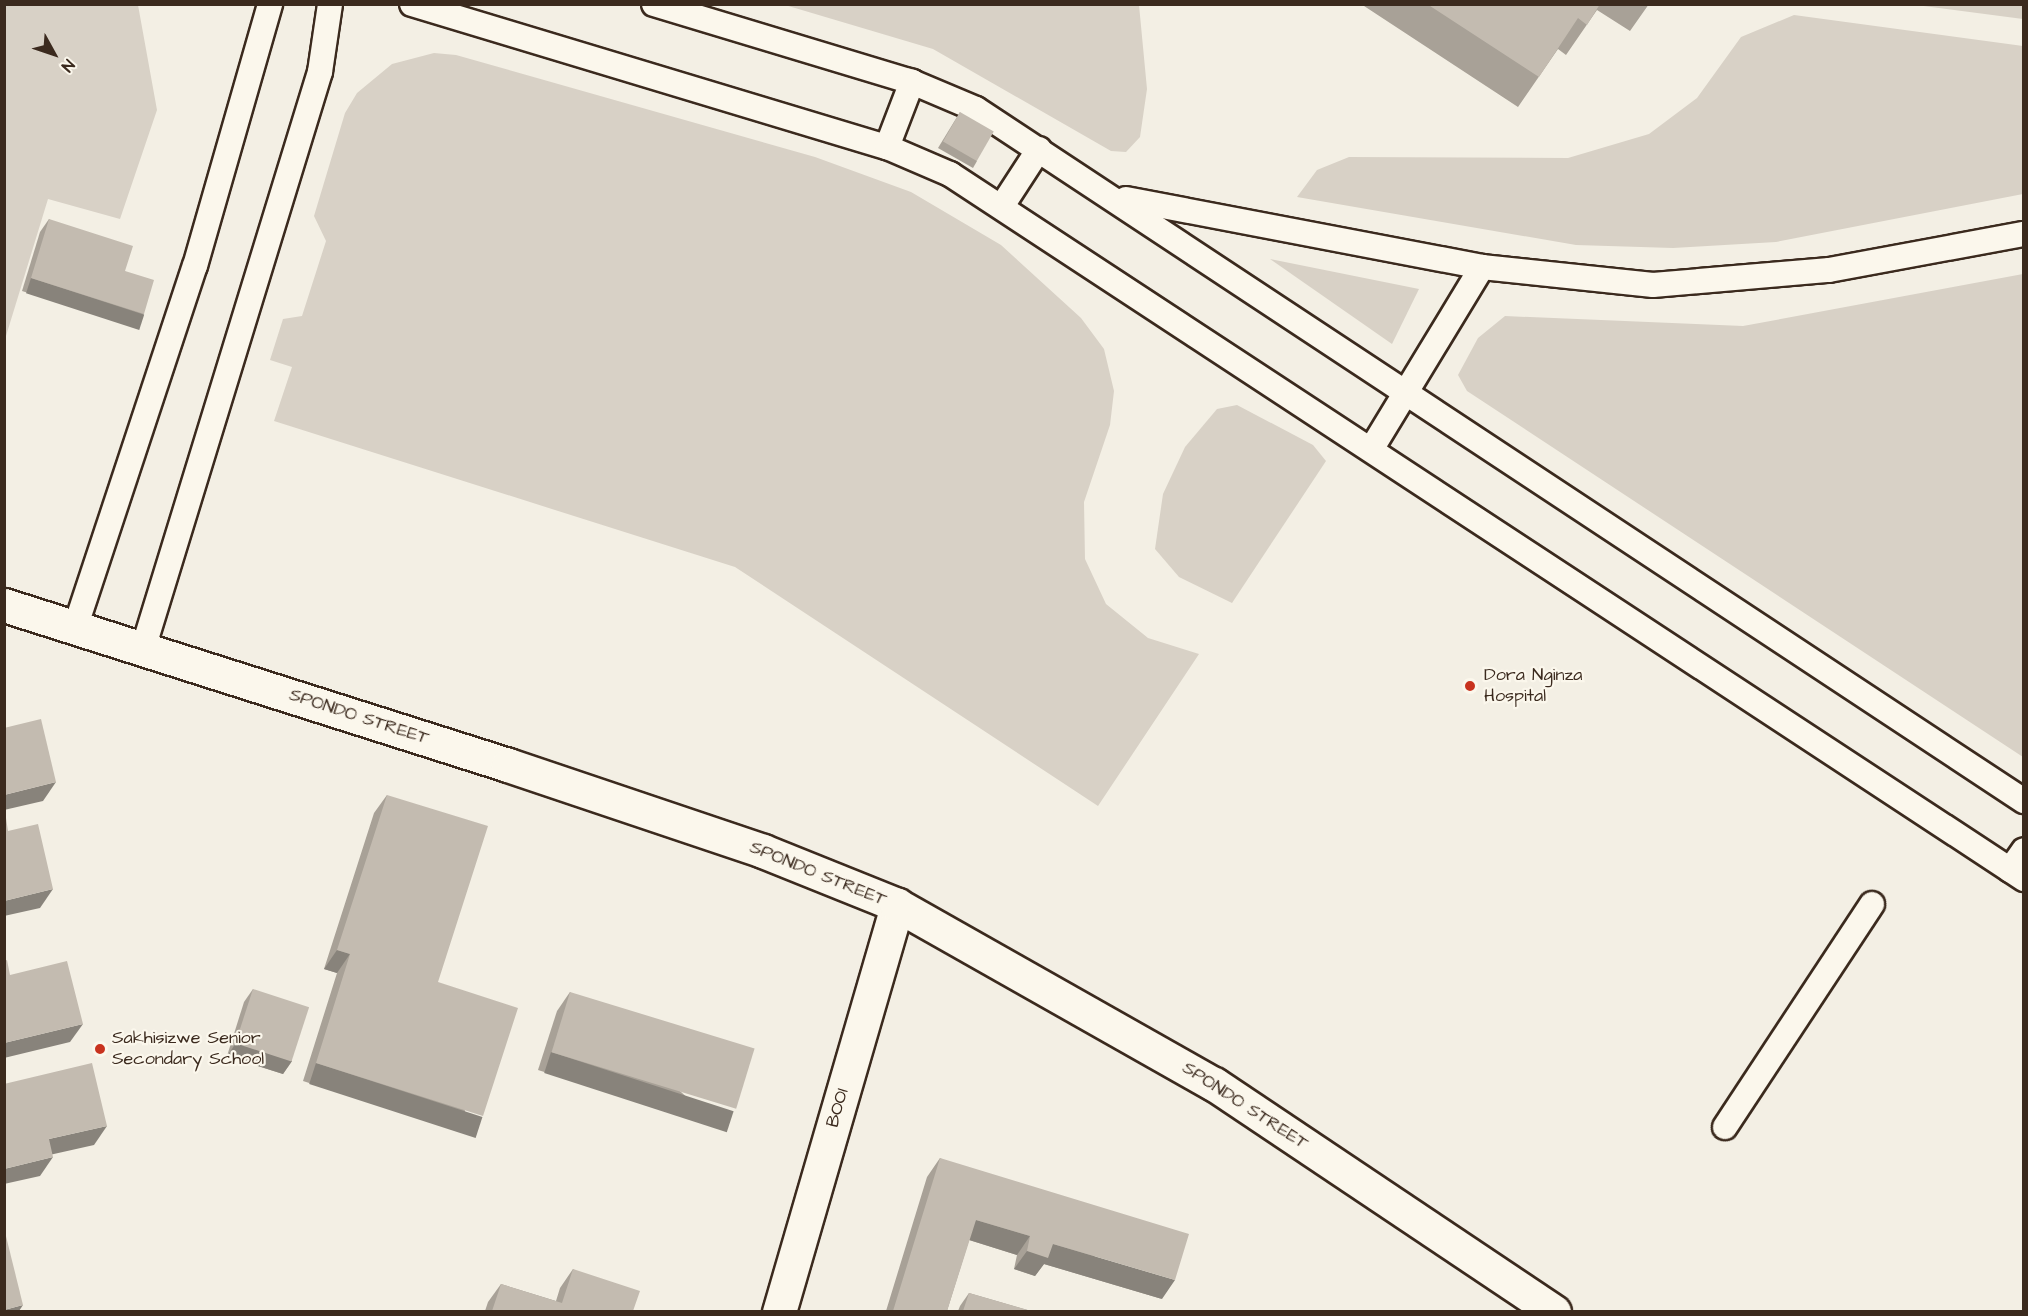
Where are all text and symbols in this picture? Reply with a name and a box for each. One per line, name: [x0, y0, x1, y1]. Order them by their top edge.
north arrow: [24, 24, 84, 84]
text: N: [56, 55, 79, 76]
place label: Dora Nginza Hospital: [1484, 665, 1582, 708]
marker: Dora Nginza Hospital: [1461, 677, 1479, 695]
street label: SPONDO STREET: [286, 684, 432, 750]
street label: SPONDO STREET: [747, 837, 889, 911]
place label: Sakhisizwe Senior Secondary School: [112, 1028, 264, 1070]
marker: Sakhisizwe Senior Secondary School: [93, 1042, 107, 1056]
street label: SPONDO STREET: [1178, 1057, 1312, 1155]
street label: BOOI: [822, 1086, 854, 1130]

